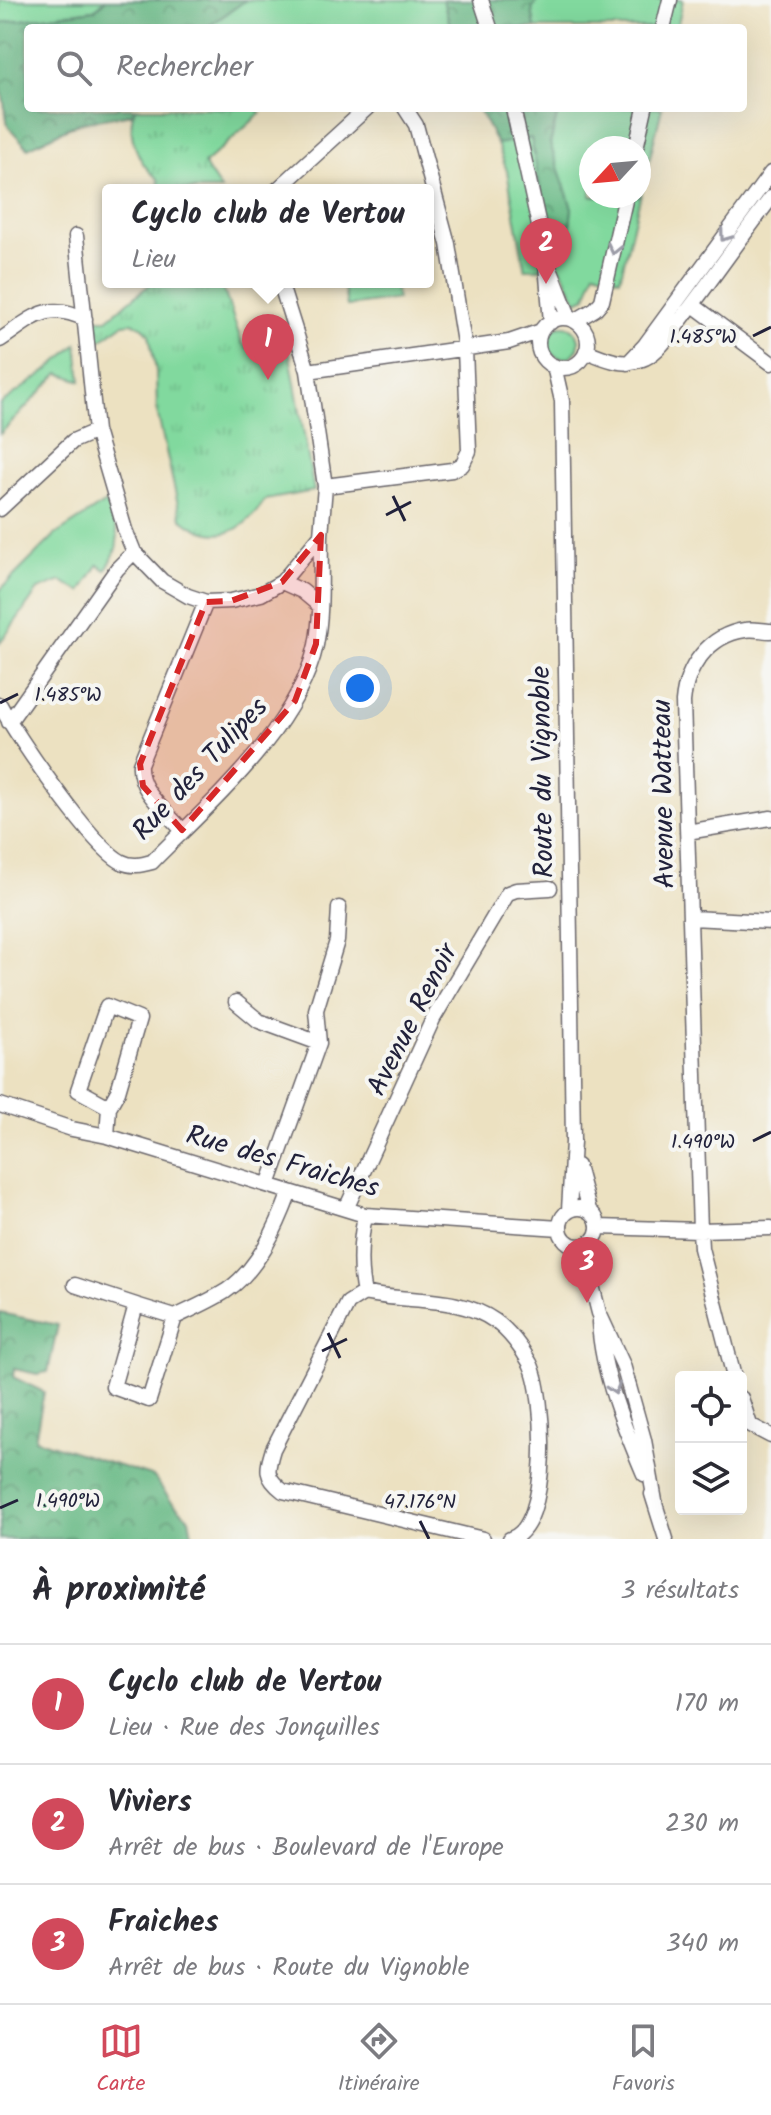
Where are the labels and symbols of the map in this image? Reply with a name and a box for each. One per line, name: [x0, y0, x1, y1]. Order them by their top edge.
north arrow: [579, 136, 651, 208]
pin: 2: [520, 218, 572, 284]
one-way arrow: [720, 227, 735, 241]
one-way arrow: [606, 241, 623, 255]
pin: 1: [242, 314, 294, 380]
text: 1.485°W: [669, 322, 737, 354]
street label: Route du Vignoble: [519, 665, 568, 879]
your location: [340, 668, 380, 708]
text: 1.485°W: [34, 680, 102, 712]
street label: Rue des Tulipes: [122, 687, 280, 852]
street label: Avenue Watteau: [640, 699, 689, 889]
street label: Avenue Renoir: [355, 934, 472, 1104]
street label: Rue des Fraiches: [180, 1113, 384, 1211]
text: 1.490°W: [671, 1127, 735, 1159]
pin: 3: [561, 1237, 613, 1303]
one-way arrow: [605, 1382, 621, 1396]
text: 1.490°W: [36, 1486, 100, 1518]
text: 47.176°N: [384, 1487, 456, 1519]

